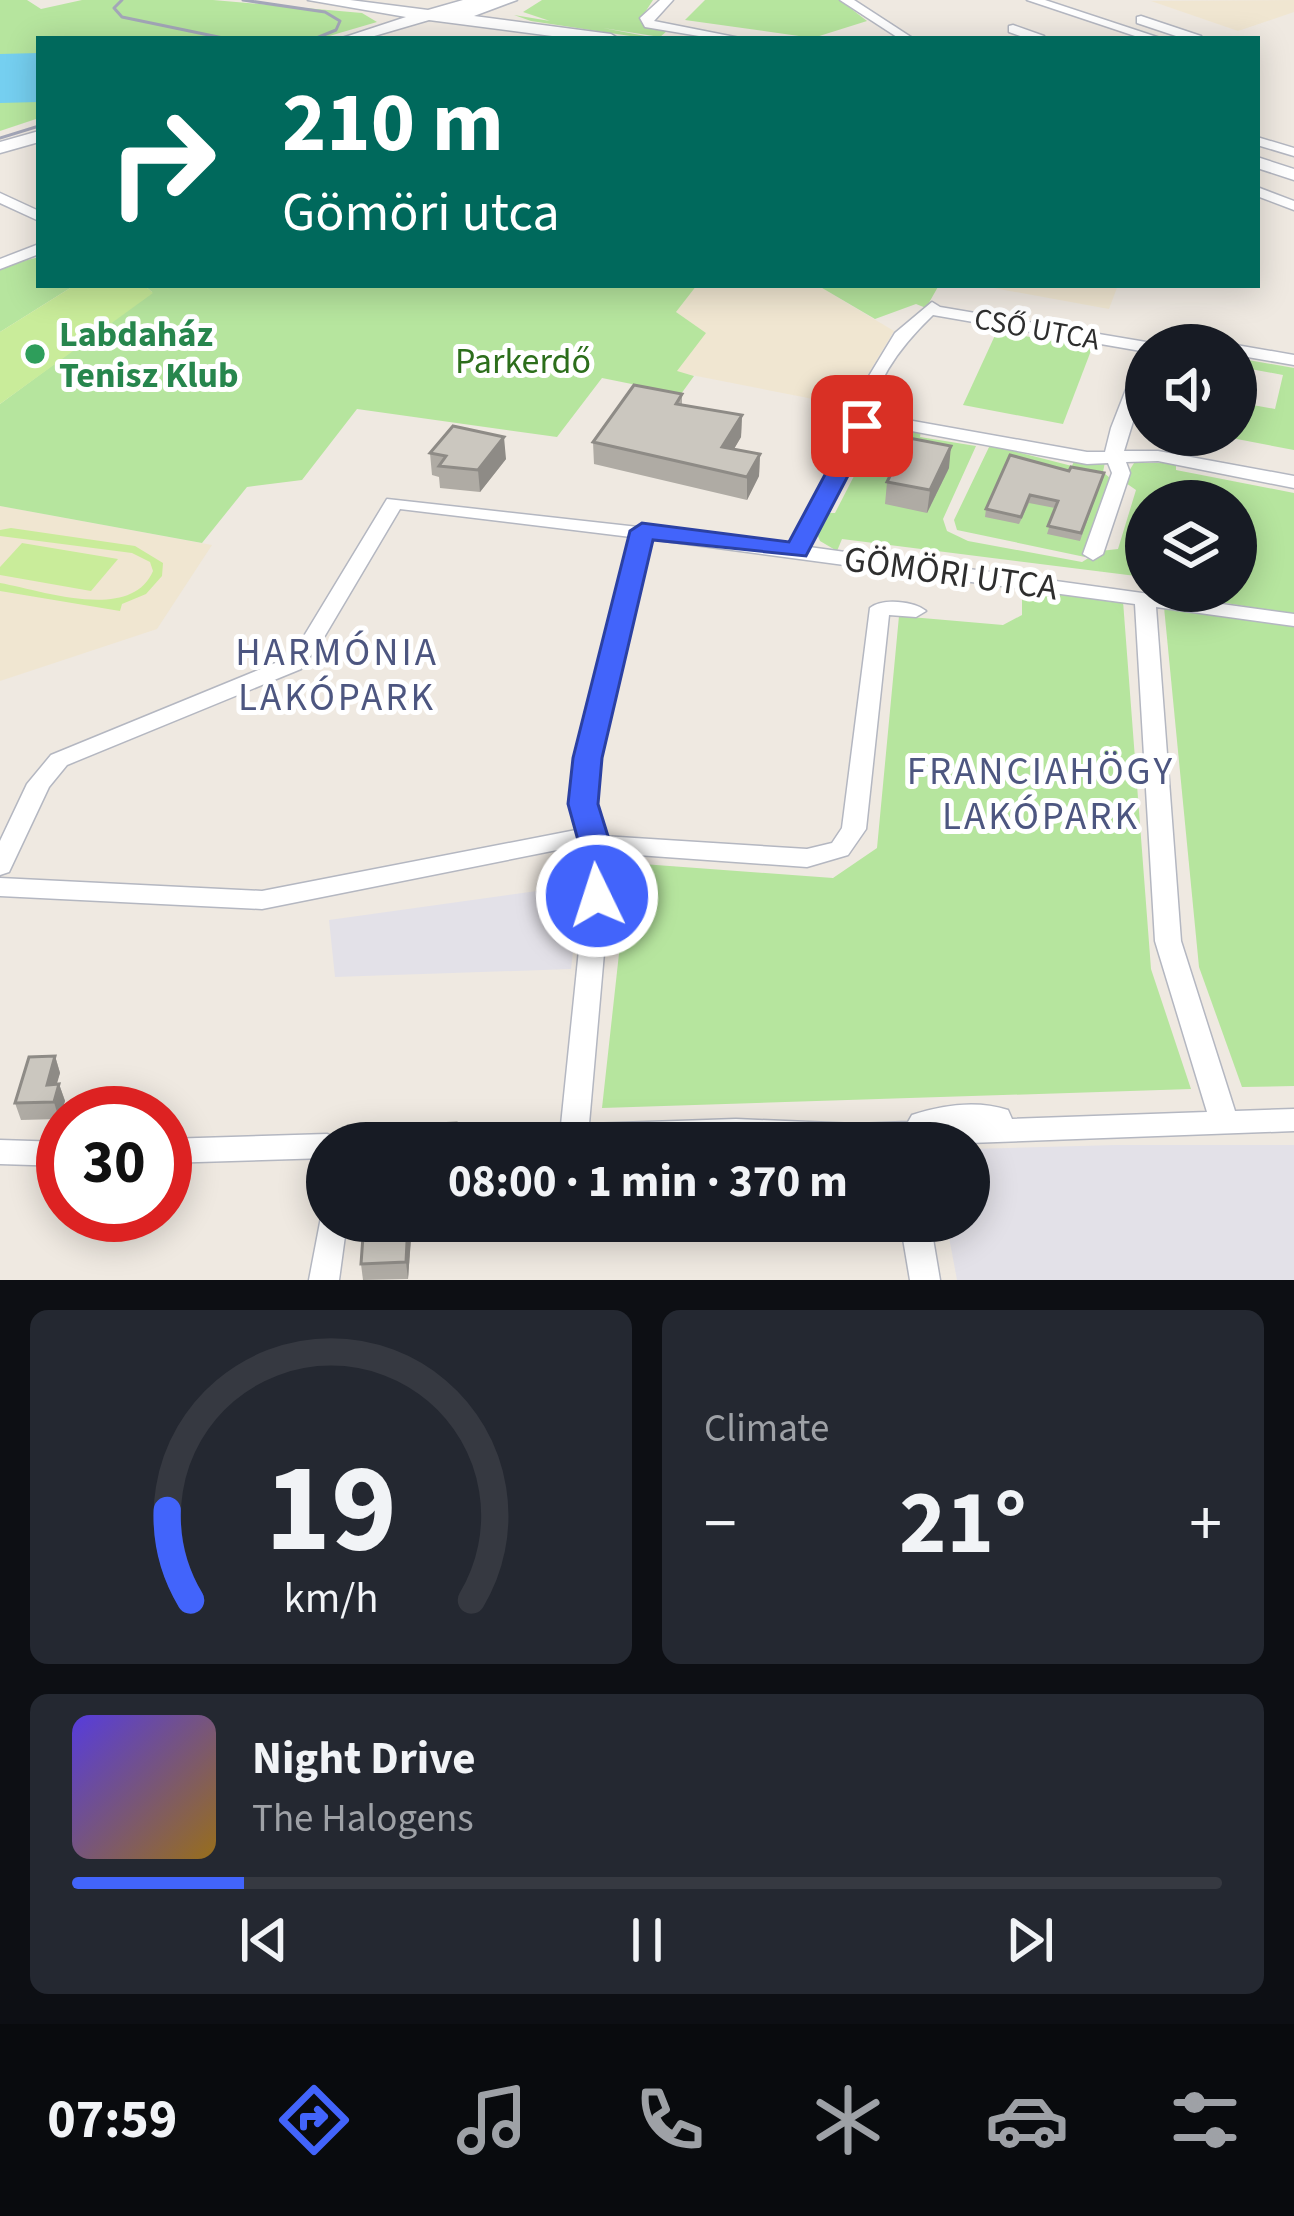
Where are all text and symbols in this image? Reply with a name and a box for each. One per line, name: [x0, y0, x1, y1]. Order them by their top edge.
text: 210 m: [282, 64, 504, 184]
icon: right: [84, 84, 240, 240]
text: Gömöri utca: [282, 175, 560, 252]
street label: CSŐ UTCA: [971, 297, 1104, 362]
place label: Labdaház Tenisz Klub: [59, 309, 239, 401]
map controls: [1125, 324, 1257, 612]
button: sound: [1125, 324, 1257, 456]
park label: Parkerdő: [455, 336, 591, 387]
marker: Labdaház Tenisz Klub: [22, 341, 48, 367]
pin: [811, 375, 913, 477]
icon: arrive: [829, 393, 895, 459]
button: layers: [1125, 480, 1257, 612]
street label: GÖMÖRI UTCA: [841, 533, 1061, 614]
district label: HARMÓNIA LAKÓPARK: [235, 625, 439, 726]
district label: FRANCIAHÖGY LAKÓPARK: [907, 744, 1175, 845]
position arrow: [534, 833, 660, 959]
speed limit sign: 30: [36, 1086, 192, 1242]
text: 08:00 · 1 min · 370 m: [448, 1150, 848, 1214]
text: Climate: [704, 1401, 829, 1457]
text: 19: [265, 1421, 397, 1599]
text: 21°: [899, 1460, 1027, 1588]
text: −: [704, 1477, 737, 1571]
text: +: [1189, 1477, 1222, 1571]
text: km/h: [283, 1568, 379, 1629]
text: Night Drive: [252, 1727, 476, 1791]
text: The Halogens: [252, 1791, 474, 1847]
icon: previous: [231, 1907, 297, 1973]
icon: pause: [614, 1907, 680, 1973]
icon: next: [997, 1907, 1063, 1973]
icon: directions: [272, 2078, 356, 2162]
icon: music: [450, 2078, 534, 2162]
icon: phone: [628, 2078, 712, 2162]
icon: climate: [806, 2078, 890, 2162]
icon: car: [985, 2078, 1069, 2162]
icon: filters: [1163, 2078, 1247, 2162]
text: 07:59: [47, 2082, 177, 2159]

